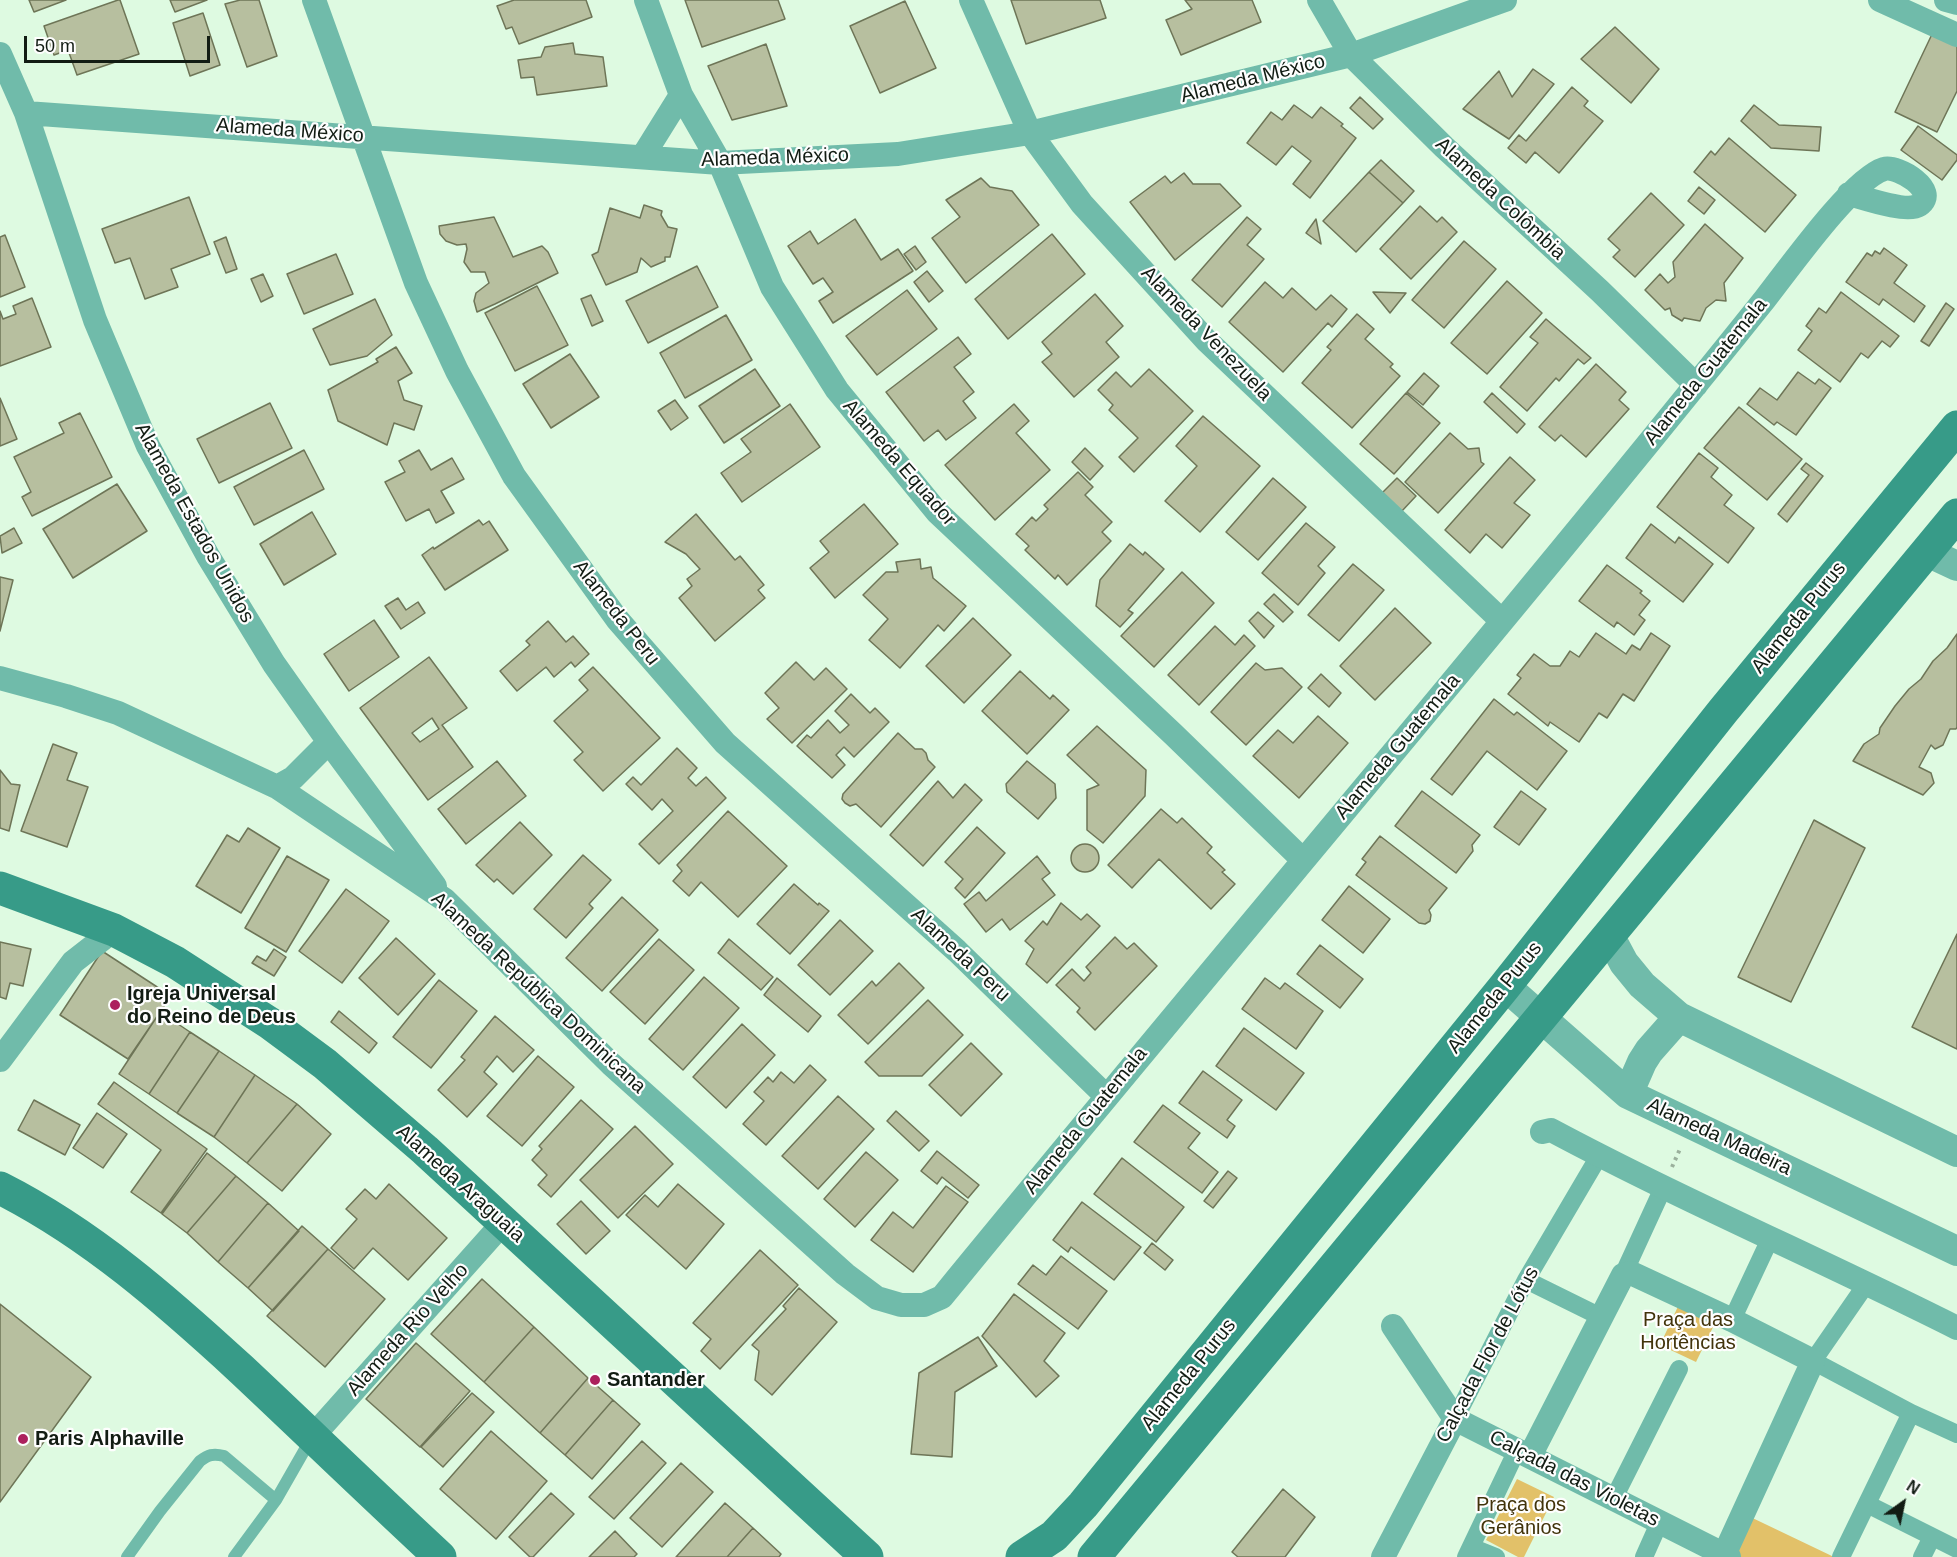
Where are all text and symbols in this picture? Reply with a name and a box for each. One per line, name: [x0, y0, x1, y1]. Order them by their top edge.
scale bar: [27, 24, 213, 62]
text: 50 m: [35, 36, 75, 56]
street label: Alameda México: [1178, 49, 1328, 109]
street label: Alameda México: [215, 114, 365, 148]
street label: Alameda Colômbia: [1430, 133, 1570, 265]
street label: Alameda México: [701, 143, 849, 173]
street label: Alameda Venezuela: [1136, 262, 1276, 406]
street label: Alameda Guatemala: [1639, 294, 1773, 450]
street label: Alameda Equador: [837, 395, 961, 531]
street label: Alameda Estados Unidos: [129, 419, 259, 627]
street label: Alameda Peru: [568, 556, 664, 670]
street label: Alameda Purus: [1747, 557, 1851, 679]
street label: Alameda Guatemala: [1330, 669, 1466, 825]
street label: Alameda República Dominicana: [426, 887, 650, 1099]
street label: Alameda Peru: [905, 903, 1015, 1007]
street label: Alameda Purus: [1443, 937, 1547, 1059]
place label: Igreja Universal do Reino de Deus: [127, 982, 296, 1029]
marker: Igreja Universal do Reino de Deus: [108, 998, 122, 1012]
street label: Alameda Guatemala: [1019, 1043, 1153, 1199]
street label: Alameda Madeira: [1643, 1093, 1795, 1181]
street label: Alameda Araguaia: [391, 1120, 529, 1248]
street label: Alameda Rio Velho: [342, 1259, 474, 1401]
street label: Calçada Flor de Lótus: [1431, 1263, 1545, 1447]
park label: Praça das Hortências: [1640, 1308, 1736, 1355]
street label: Alameda Purus: [1137, 1314, 1241, 1436]
place label: Santander: [607, 1368, 705, 1392]
marker: Santander: [588, 1373, 602, 1387]
street label: Calçada das Violetas: [1485, 1426, 1663, 1532]
place label: Paris Alphaville: [35, 1427, 184, 1451]
marker: Paris Alphaville: [16, 1432, 30, 1446]
north arrow: [1873, 1473, 1933, 1533]
text: N: [1904, 1477, 1923, 1498]
park label: Praça dos Gerânios: [1476, 1493, 1566, 1540]

